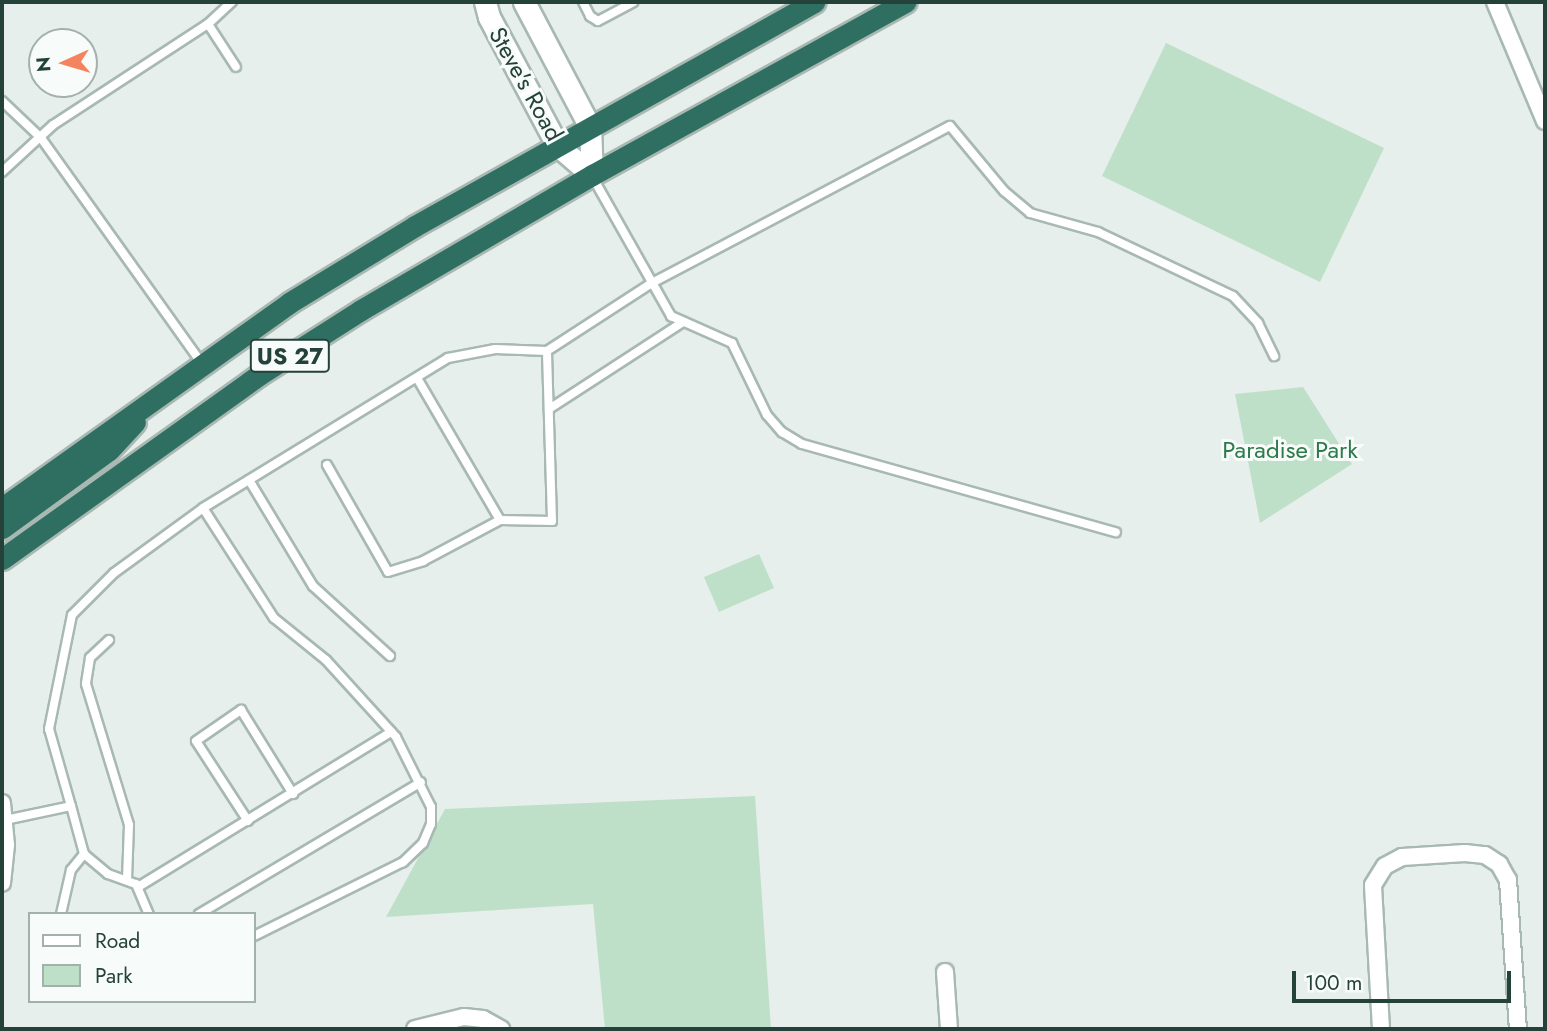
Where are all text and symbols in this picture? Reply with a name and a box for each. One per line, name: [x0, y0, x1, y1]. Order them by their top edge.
street label: Steve's Road: [483, 22, 569, 146]
north arrow: [28, 28, 98, 98]
text: N: [30, 56, 58, 73]
road number: US 27: [250, 336, 330, 376]
park label: Paradise Park: [1222, 436, 1358, 464]
legend: [28, 912, 256, 1003]
text: Road: [95, 926, 140, 956]
scale bar: [1295, 958, 1514, 1002]
text: Park: [95, 961, 132, 991]
text: 100 m: [1305, 968, 1362, 998]

